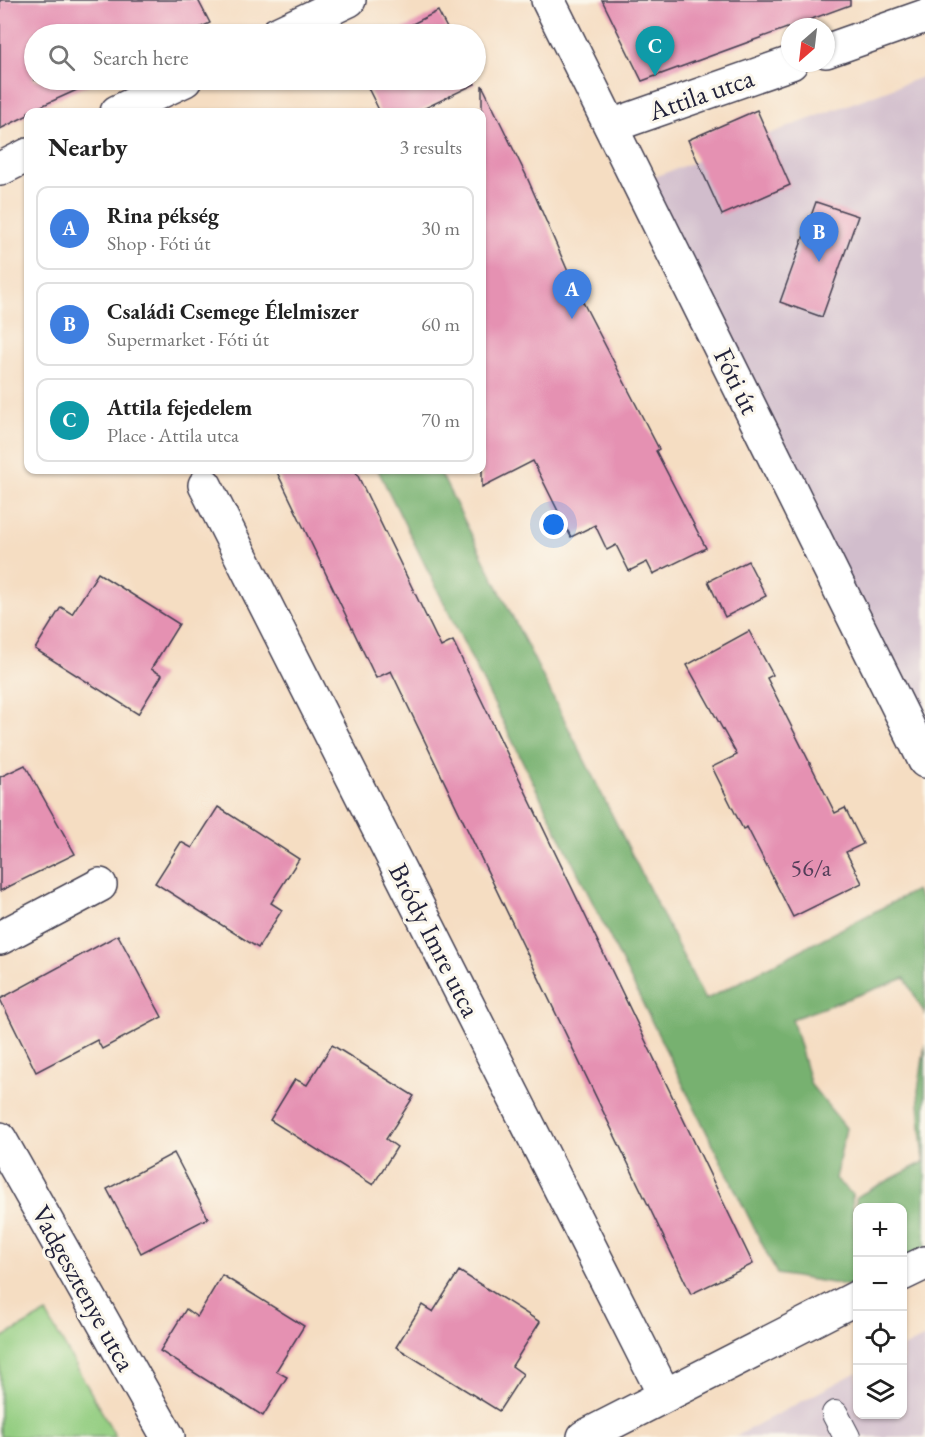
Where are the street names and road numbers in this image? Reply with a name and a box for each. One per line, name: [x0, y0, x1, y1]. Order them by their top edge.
street label: Attila utca: [643, 60, 758, 129]
street label: Fóti út: [706, 342, 768, 420]
street label: Bródy Imre utca: [381, 857, 489, 1023]
street label: Vadgesztenye utca: [24, 1199, 144, 1377]

